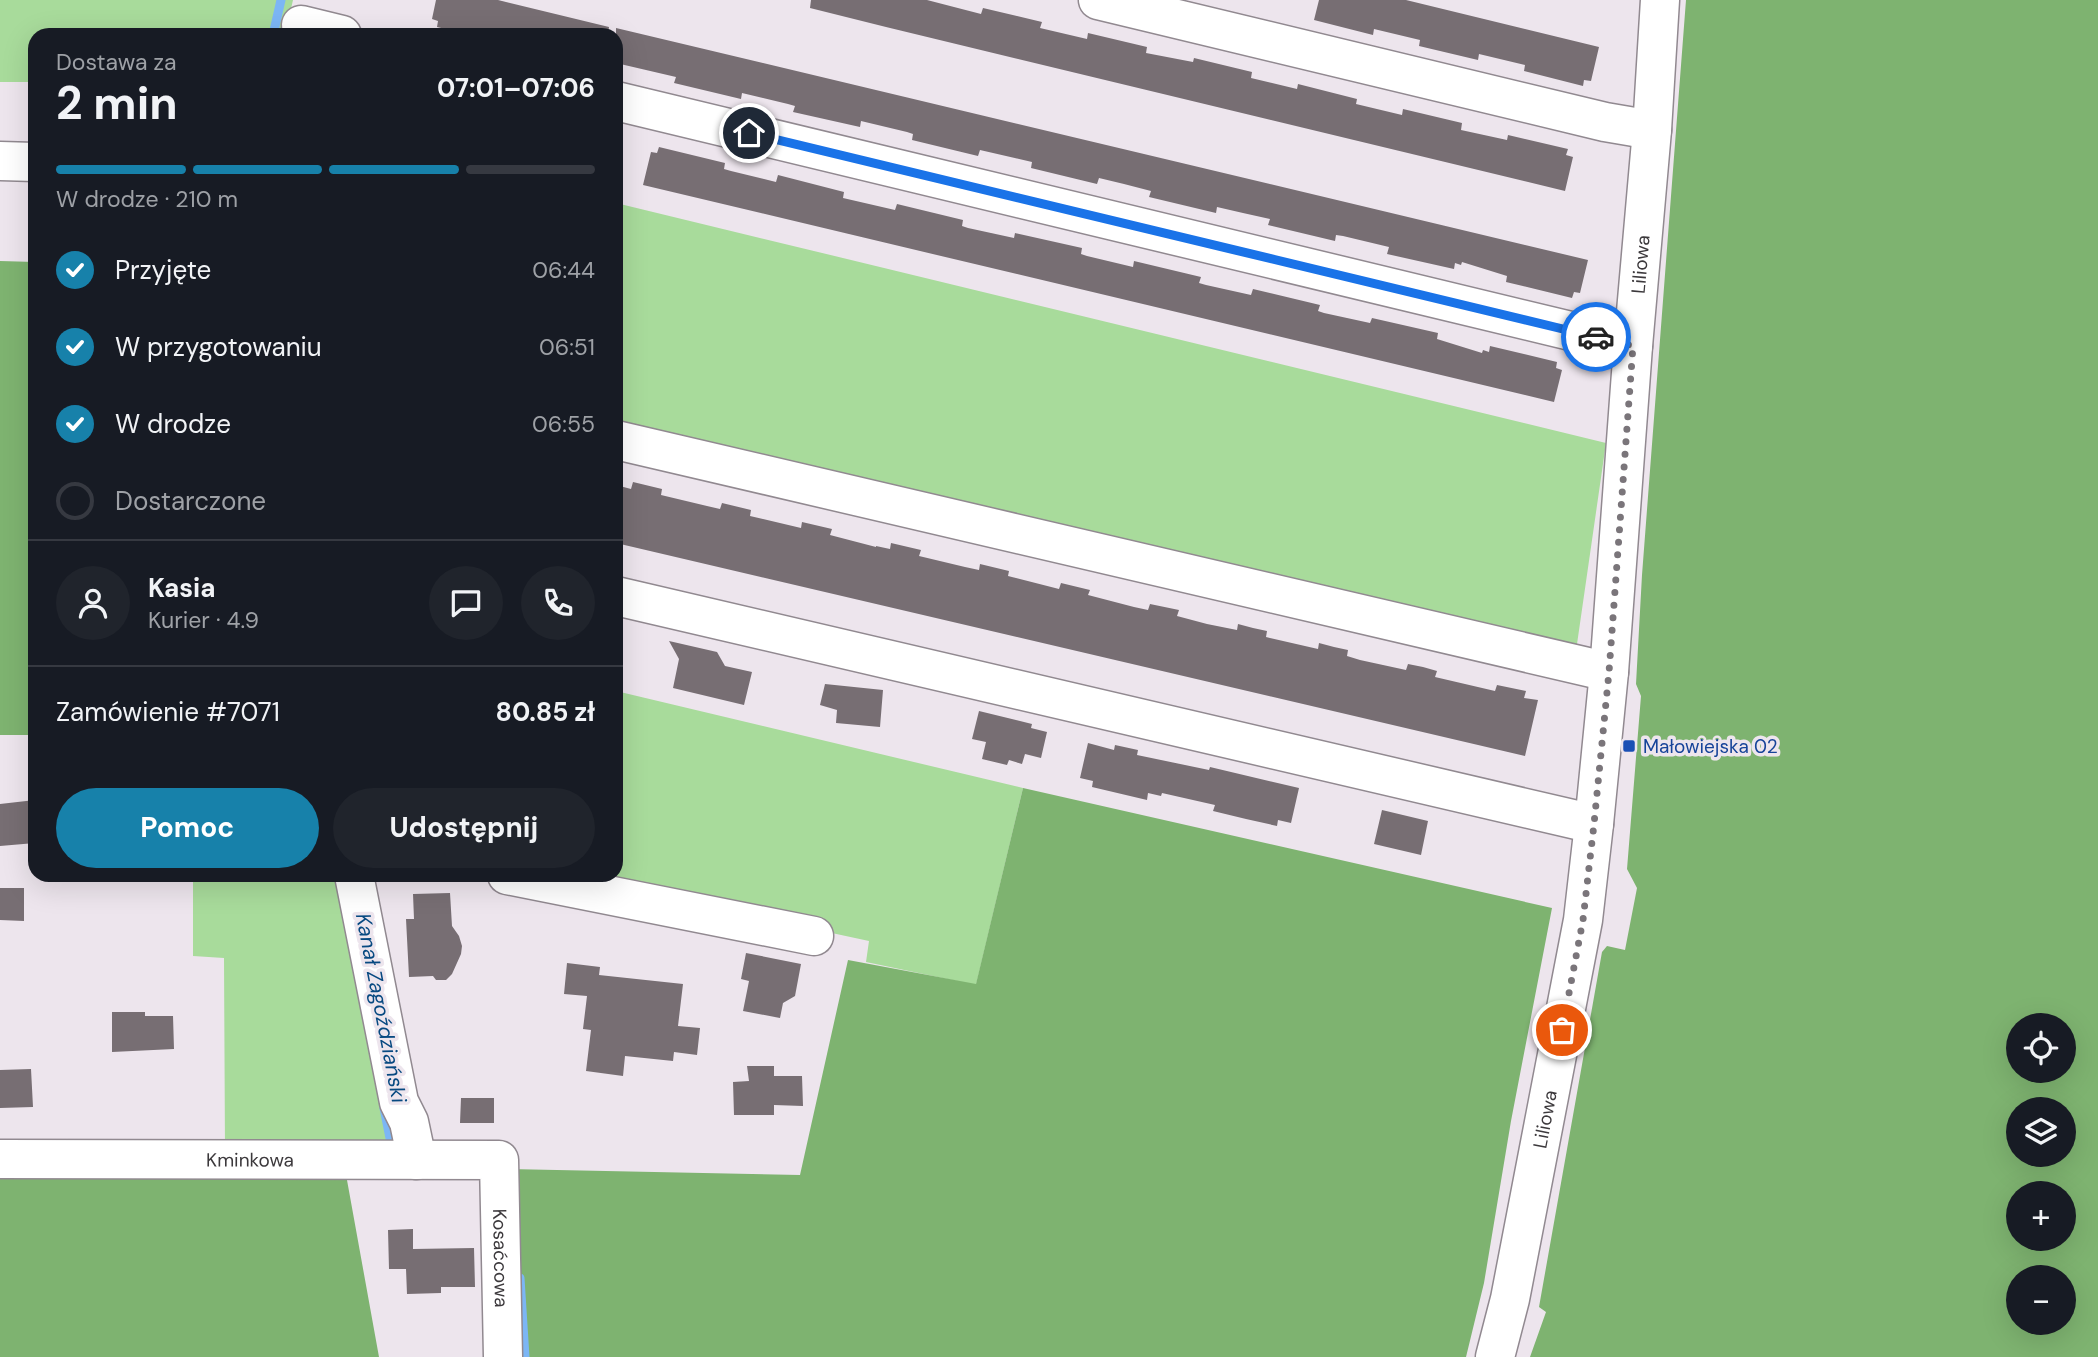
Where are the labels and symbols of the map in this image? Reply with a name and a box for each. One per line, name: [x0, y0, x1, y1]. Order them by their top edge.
pin: [719, 103, 779, 163]
street label: Liliowa: [1626, 234, 1656, 295]
courier: [1561, 302, 1631, 372]
place label: Małowiejska 02: [1643, 734, 1778, 759]
marker: Małowiejska 02: [1621, 738, 1637, 754]
water label: Kanał Zagoździański: [349, 911, 413, 1106]
pin: [1532, 1000, 1592, 1060]
street label: Liliowa: [1527, 1088, 1563, 1151]
street label: Kminkowa: [206, 1147, 294, 1173]
street label: Kosaćcowa: [487, 1208, 514, 1308]

